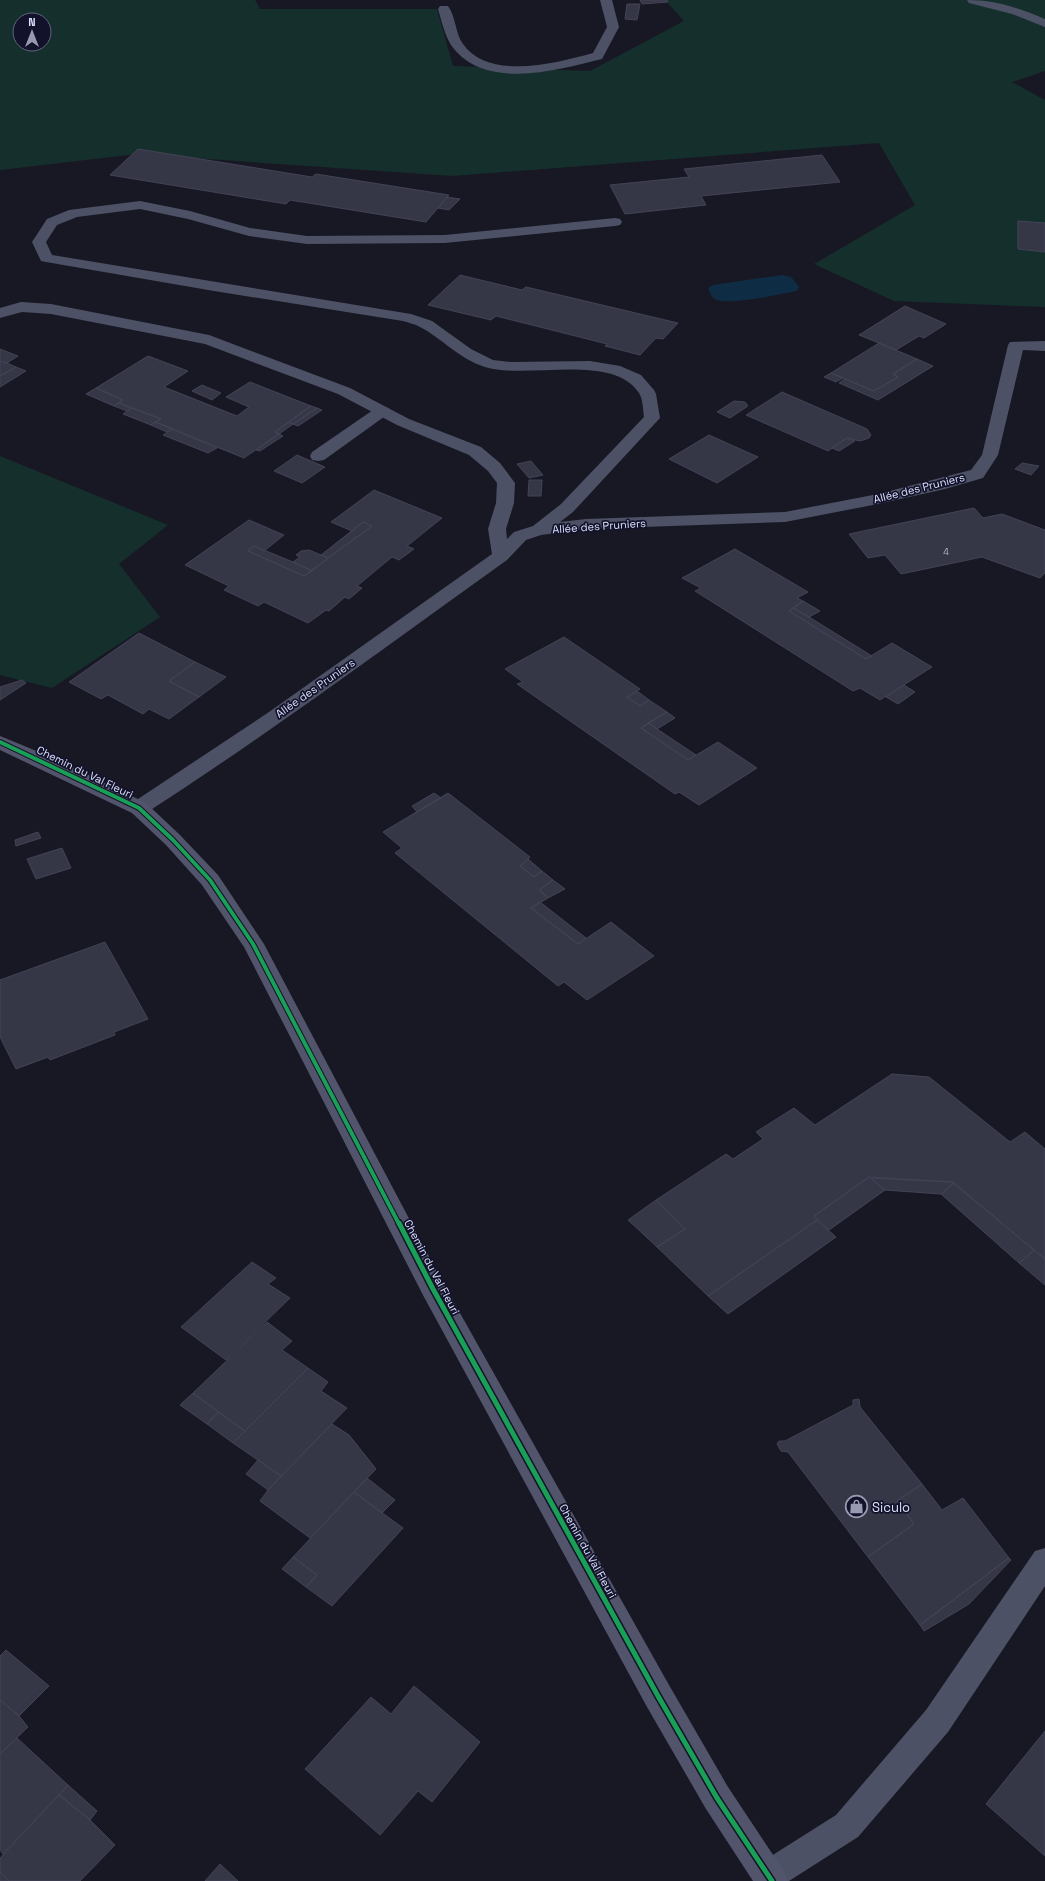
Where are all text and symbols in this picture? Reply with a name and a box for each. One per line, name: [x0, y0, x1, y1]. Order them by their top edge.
north arrow: [12, 12, 52, 52]
text: N: [28, 15, 36, 29]
street label: Allée des Pruniers: [872, 470, 966, 506]
street label: Allée des Pruniers: [552, 516, 646, 536]
house number: 4: [943, 546, 949, 558]
street label: Allée des Pruniers: [273, 655, 358, 721]
street label: Chemin du Val Fleuri: [35, 743, 136, 802]
street label: Chemin du Val Fleuri: [401, 1217, 463, 1317]
shop icon: Siculo: [844, 1494, 870, 1520]
place label: Siculo: [872, 1499, 910, 1516]
street label: Chemin du Val Fleuri: [556, 1501, 620, 1601]

